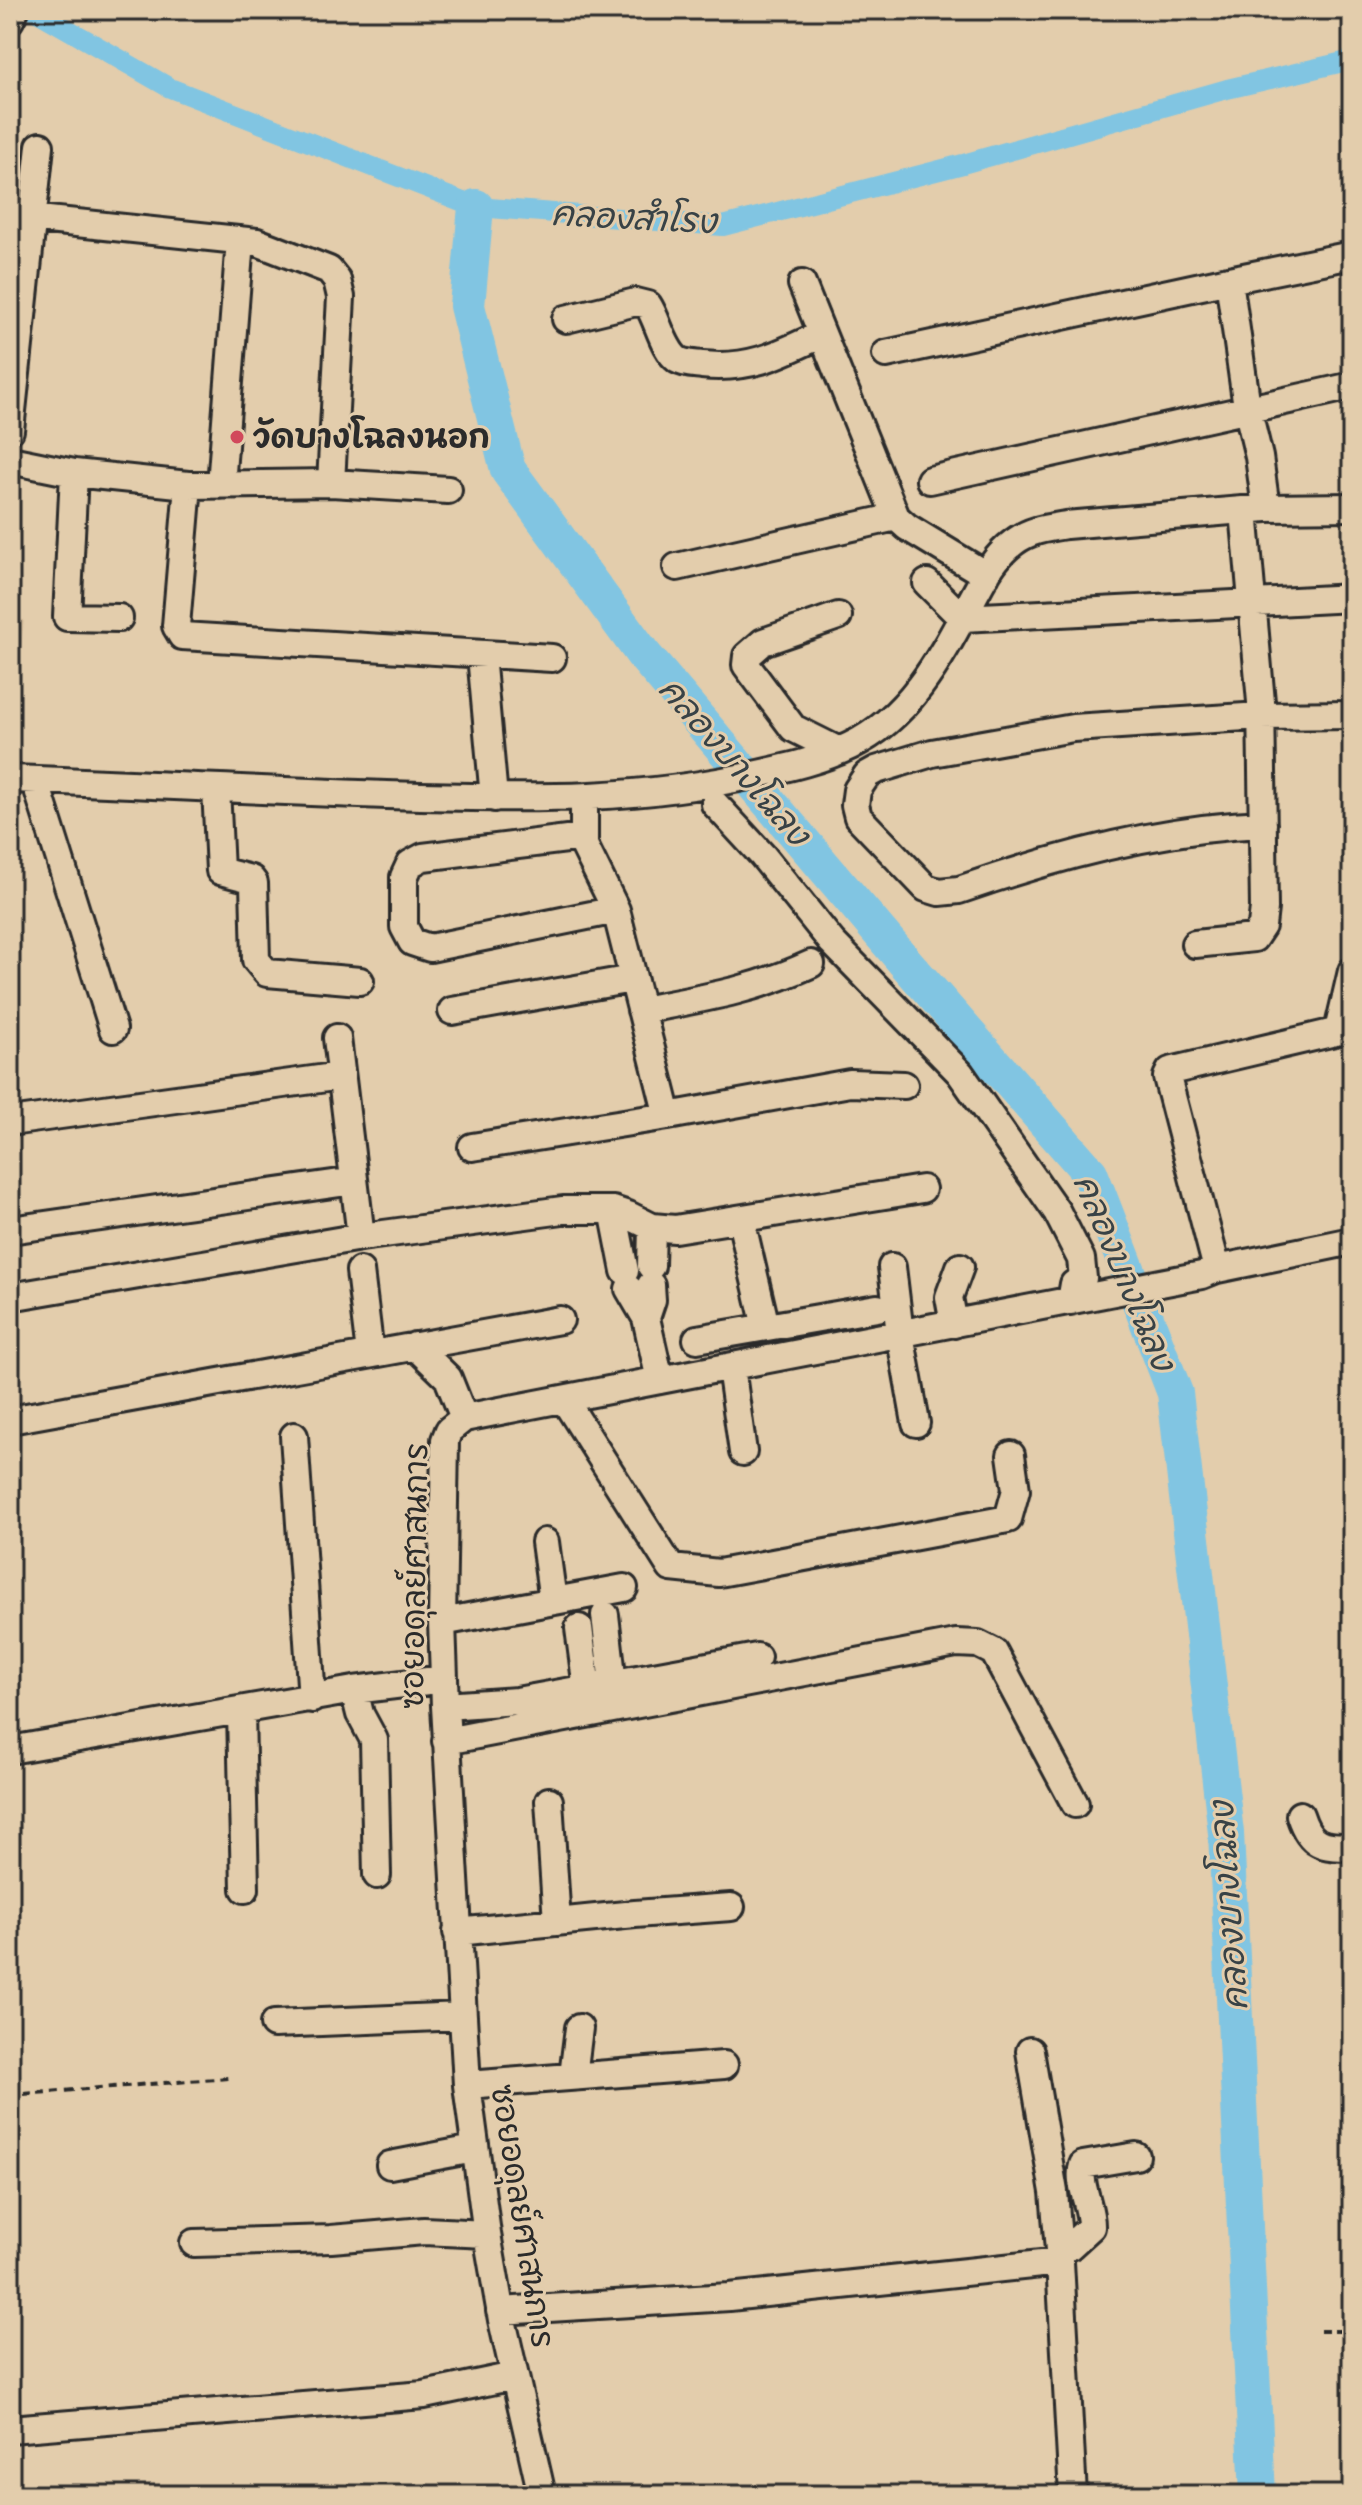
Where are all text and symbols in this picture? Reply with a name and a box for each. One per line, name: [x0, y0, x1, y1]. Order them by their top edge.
water label: คลองสำโรง: [550, 191, 720, 250]
place label: วัดบางโฉลงนอก: [253, 415, 490, 464]
marker: วัดบางโฉลงนอก: [228, 428, 246, 446]
water label: คลองบางโฉลง: [644, 668, 822, 861]
water label: คลองบางโฉลง: [1057, 1167, 1187, 1382]
street label: ซอยอดุลย์ศาสนการ: [391, 1443, 443, 1709]
water label: คลองบางโฉลง: [1199, 1797, 1264, 2012]
street label: ซอยอดุลย์ศาสนการ: [476, 2081, 565, 2352]

